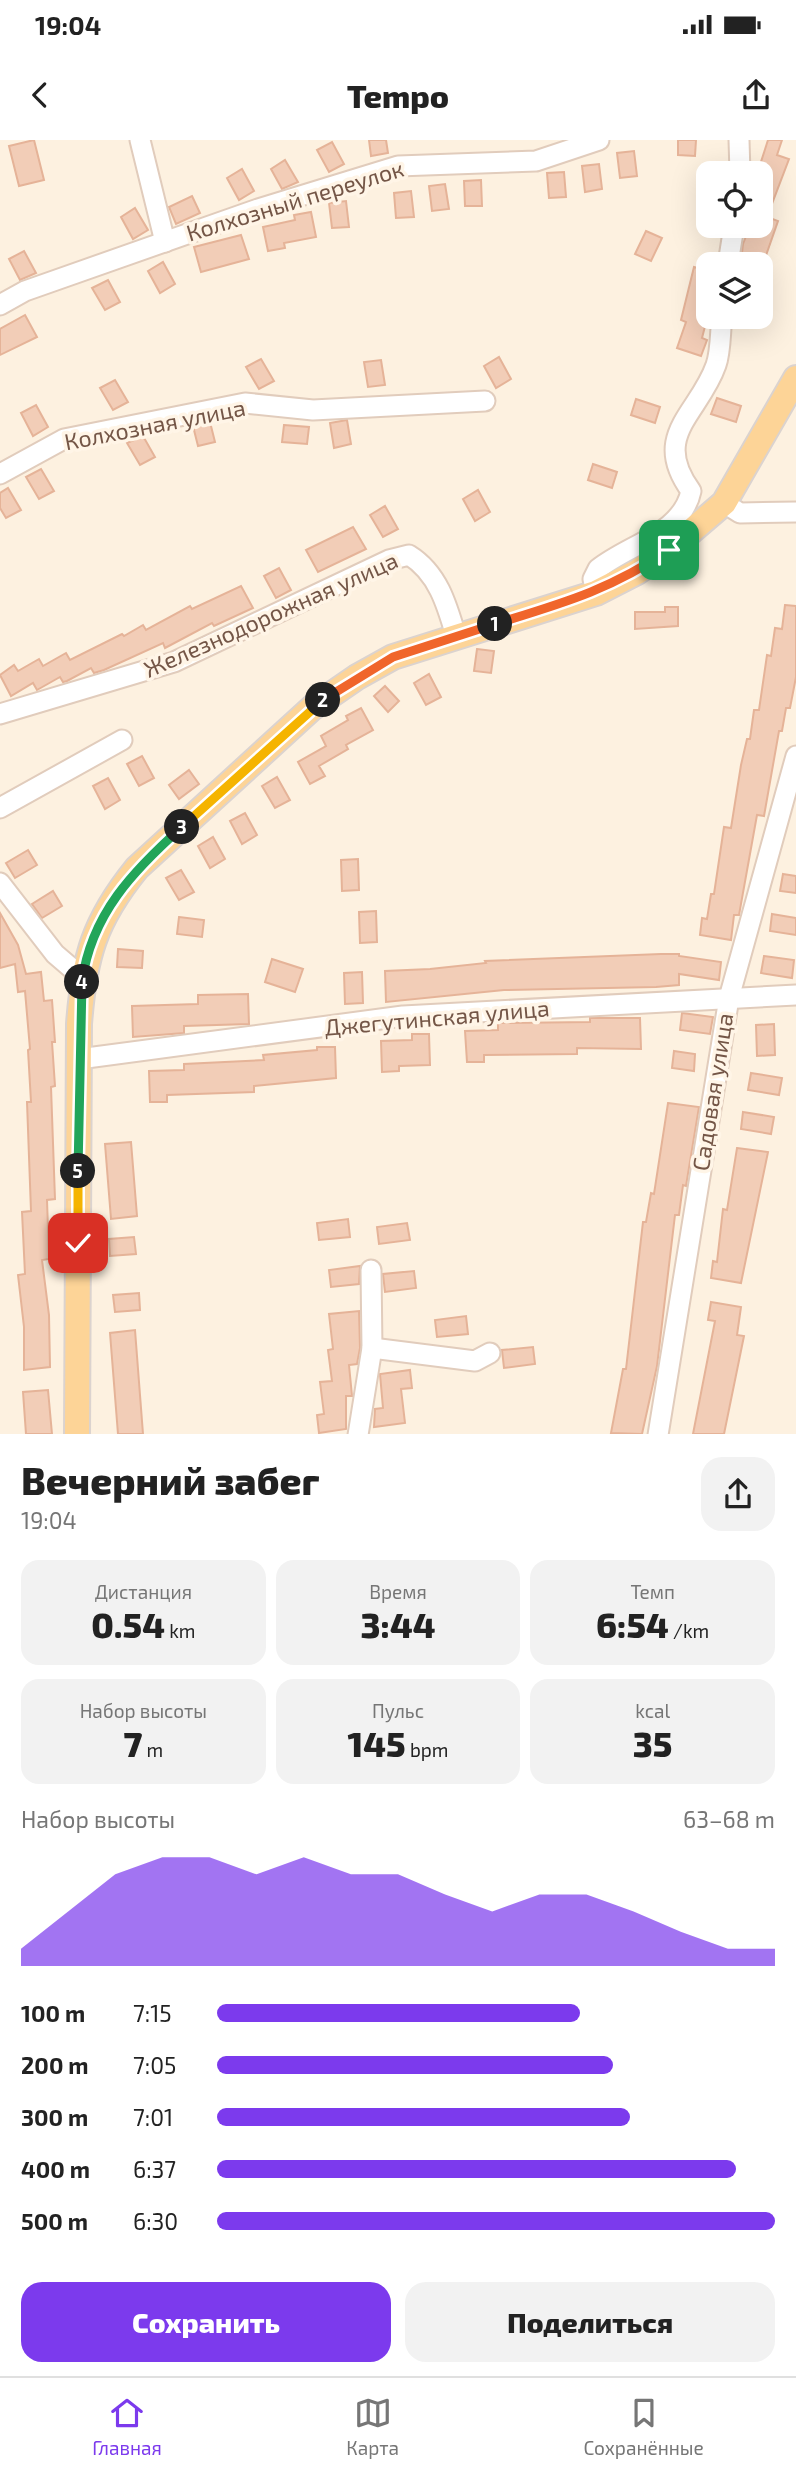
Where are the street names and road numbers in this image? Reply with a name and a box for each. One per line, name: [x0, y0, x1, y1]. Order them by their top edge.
street label: Колхозный переулок: [183, 154, 407, 247]
street label: Колхозная улица: [62, 393, 248, 456]
street label: Железнодорожная улица: [139, 545, 402, 684]
street label: Джегутинская улица: [323, 993, 551, 1042]
street label: Садовая улица: [686, 1011, 739, 1173]

